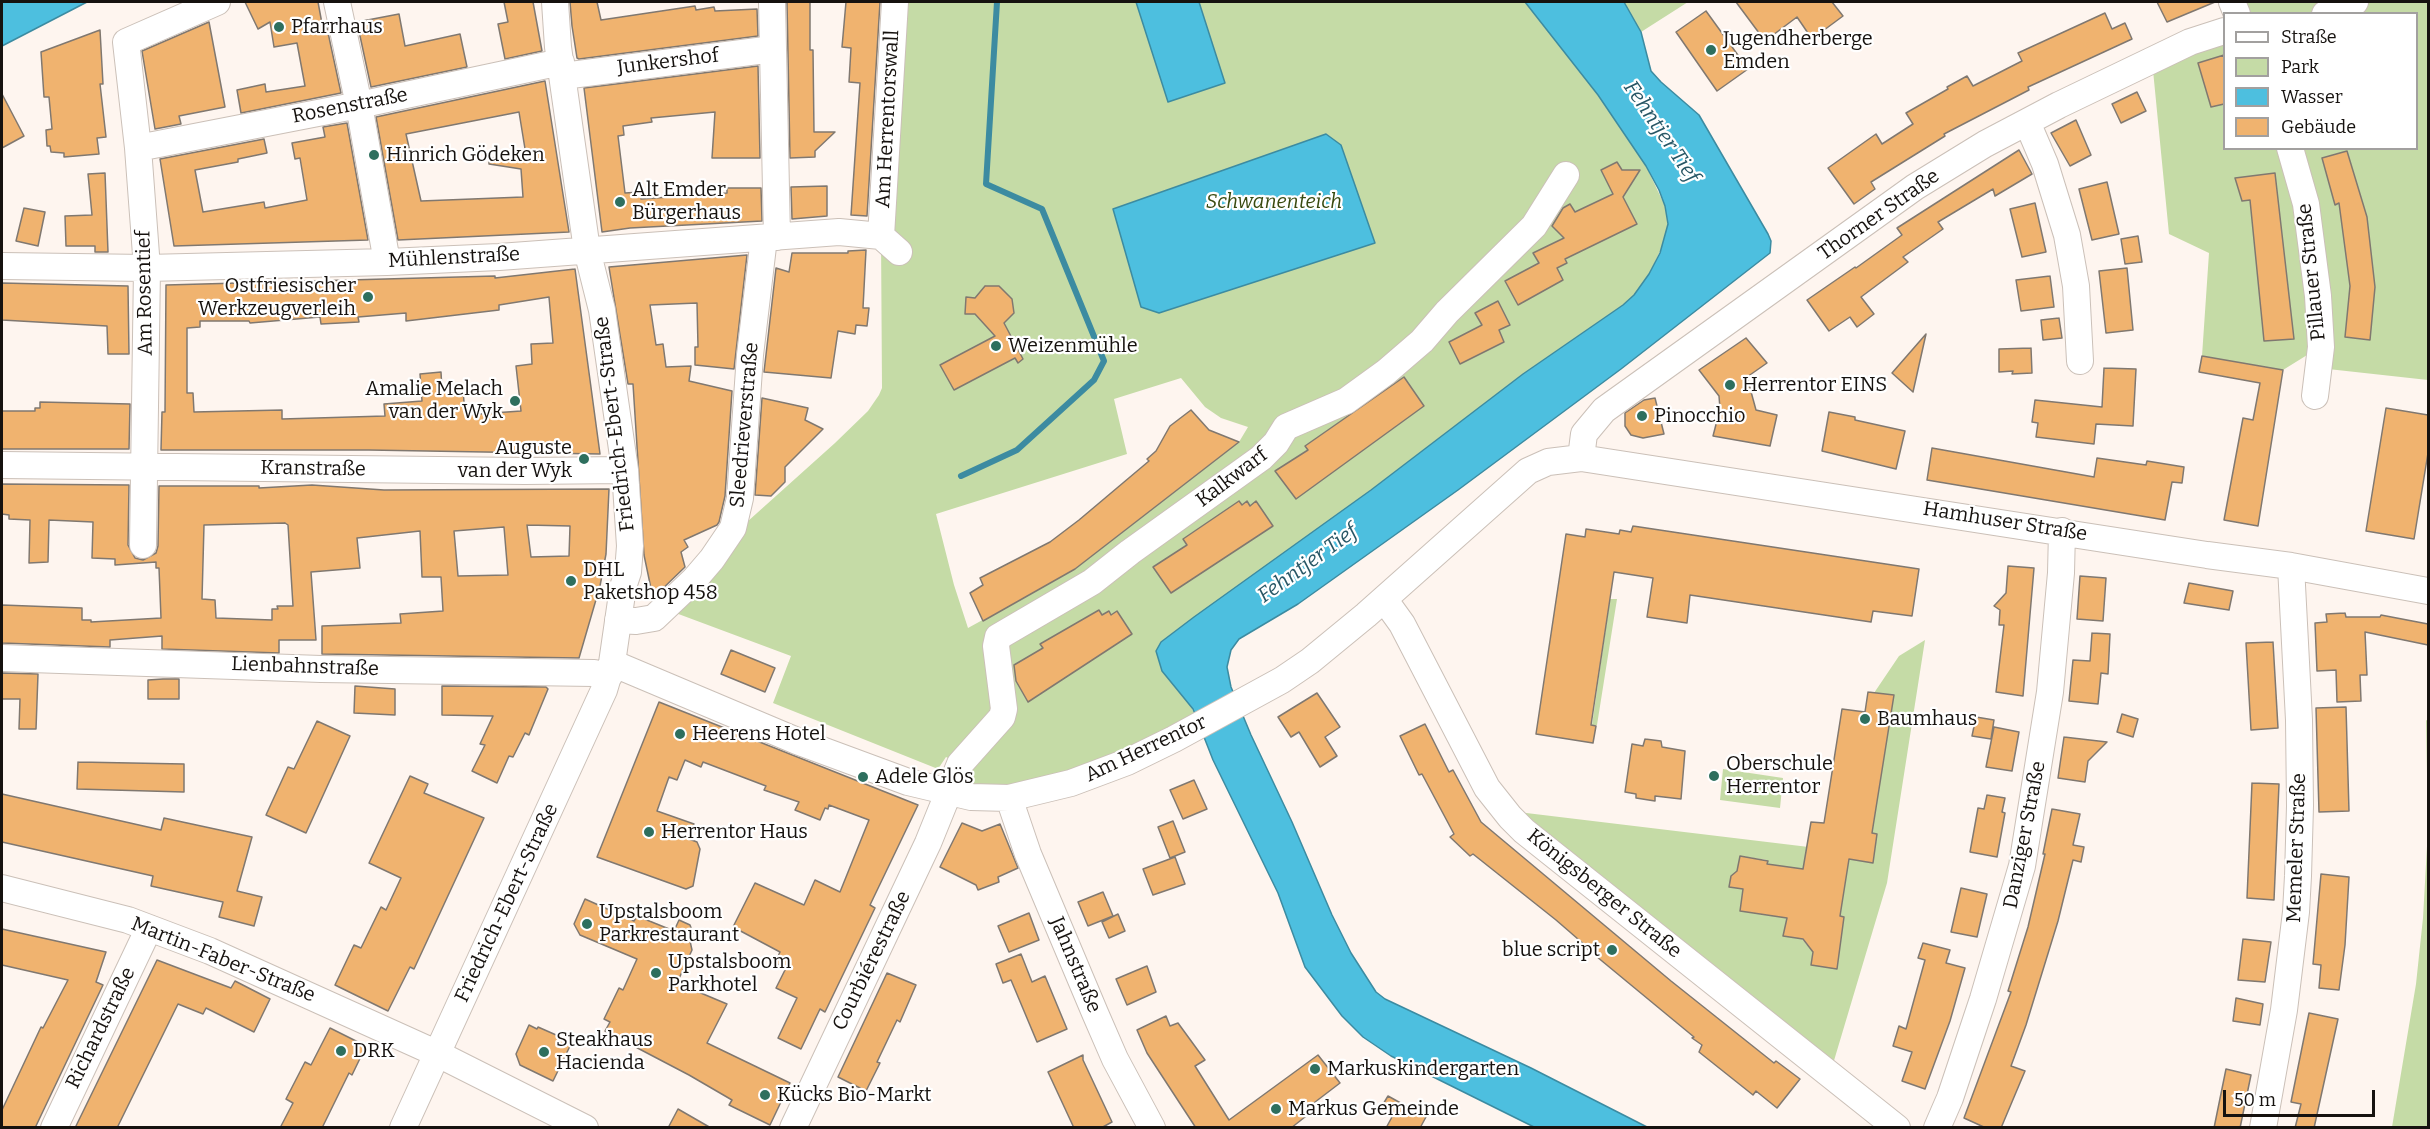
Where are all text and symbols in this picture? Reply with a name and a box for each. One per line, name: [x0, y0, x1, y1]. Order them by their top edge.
legend: [2223, 12, 2418, 150]
place label: Pfarrhaus: [291, 15, 383, 39]
marker: Pfarrhaus: [272, 20, 286, 34]
text: Straße: [2281, 26, 2337, 48]
place label: Jugendherberge Emden: [1723, 27, 1873, 74]
street label: Am Herrentorswall: [871, 29, 905, 209]
marker: Jugendherberge Emden: [1704, 43, 1718, 57]
street label: Junkershof: [616, 44, 720, 80]
text: Park: [2281, 56, 2319, 78]
water label: Fehntjer Tief: [1618, 76, 1704, 188]
street label: Rosenstraße: [290, 83, 410, 129]
text: Wasser: [2281, 86, 2343, 108]
text: Gebäude: [2281, 116, 2356, 138]
place label: Hinrich Gödeken: [386, 143, 545, 167]
marker: Hinrich Gödeken: [367, 148, 381, 162]
street label: Thorner Straße: [1814, 164, 1944, 266]
place label: Alt Emder Bürgerhaus: [632, 178, 741, 225]
park label: Schwanenteich: [1206, 190, 1342, 214]
marker: Alt Emder Bürgerhaus: [613, 195, 627, 209]
street label: Pillauer Straße: [2293, 202, 2331, 342]
street label: Am Rosentief: [132, 230, 158, 356]
street label: Mühlenstraße: [388, 243, 520, 273]
place label: Ostfriesischer Werkzeugverleih: [198, 274, 356, 321]
marker: Ostfriesischer Werkzeugverleih: [361, 290, 375, 304]
street label: Friedrich-Ebert-Straße: [590, 315, 640, 533]
place label: Weizenmühle: [1008, 334, 1138, 358]
marker: Weizenmühle: [989, 339, 1003, 353]
street label: Sleedrieverstraße: [726, 341, 764, 509]
place label: Herrentor EINS: [1742, 373, 1887, 397]
place label: Amalie Melach van der Wyk: [365, 377, 503, 424]
marker: Herrentor EINS: [1723, 378, 1737, 392]
marker: Amalie Melach van der Wyk: [508, 394, 522, 408]
place label: Pinocchio: [1654, 404, 1746, 428]
marker: Pinocchio: [1635, 409, 1649, 423]
place label: Auguste van der Wyk: [458, 436, 572, 483]
street label: Kalkwarf: [1192, 443, 1272, 513]
marker: Auguste van der Wyk: [577, 452, 591, 466]
street label: Kranstraße: [260, 456, 366, 482]
street label: Hamhuser Straße: [1921, 497, 2089, 547]
water label: Fehntjer Tief: [1253, 519, 1363, 609]
place label: DHL Paketshop 458: [583, 558, 718, 605]
marker: DHL Paketshop 458: [564, 574, 578, 588]
street label: Lienbahnstraße: [231, 652, 379, 682]
place label: Baumhaus: [1877, 707, 1977, 731]
street label: Am Herrentor: [1081, 710, 1211, 788]
marker: Baumhaus: [1858, 712, 1872, 726]
place label: Heerens Hotel: [692, 722, 826, 746]
marker: Heerens Hotel: [673, 727, 687, 741]
place label: Oberschule Herrentor: [1726, 752, 1833, 799]
street label: Danziger Straße: [1999, 759, 2051, 911]
place label: Adele Glös: [875, 765, 974, 789]
marker: Oberschule Herrentor: [1707, 769, 1721, 783]
marker: Adele Glös: [856, 770, 870, 784]
street label: Memeler Straße: [2282, 773, 2312, 923]
street label: Friedrich-Ebert-Straße: [450, 800, 564, 1006]
place label: Herrentor Haus: [661, 820, 808, 844]
street label: Königsberger Straße: [1522, 824, 1686, 964]
marker: Herrentor Haus: [642, 825, 656, 839]
street label: Courbiérestraße: [828, 887, 916, 1035]
place label: Upstalsboom Parkrestaurant: [599, 900, 739, 947]
street label: Martin-Faber-Straße: [128, 912, 318, 1008]
street label: Jahnstraße: [1044, 913, 1106, 1017]
marker: Upstalsboom Parkrestaurant: [580, 917, 594, 931]
place label: blue script: [1502, 938, 1600, 962]
marker: blue script: [1605, 943, 1619, 957]
place label: Upstalsboom Parkhotel: [668, 950, 791, 997]
street label: Richardstraße: [61, 963, 141, 1093]
marker: Upstalsboom Parkhotel: [649, 966, 663, 980]
place label: Steakhaus Hacienda: [556, 1028, 653, 1075]
place label: DRK: [353, 1039, 395, 1063]
marker: DRK: [334, 1044, 348, 1058]
marker: Steakhaus Hacienda: [537, 1045, 551, 1059]
place label: Markuskindergarten: [1327, 1057, 1519, 1081]
marker: Markuskindergarten: [1308, 1062, 1322, 1076]
scale bar: [2226, 1078, 2378, 1116]
place label: Kücks Bio-Markt: [777, 1083, 931, 1107]
marker: Kücks Bio-Markt: [758, 1088, 772, 1102]
text: 50 m: [2234, 1089, 2276, 1111]
place label: Markus Gemeinde: [1288, 1097, 1459, 1121]
marker: Markus Gemeinde: [1269, 1102, 1283, 1116]

